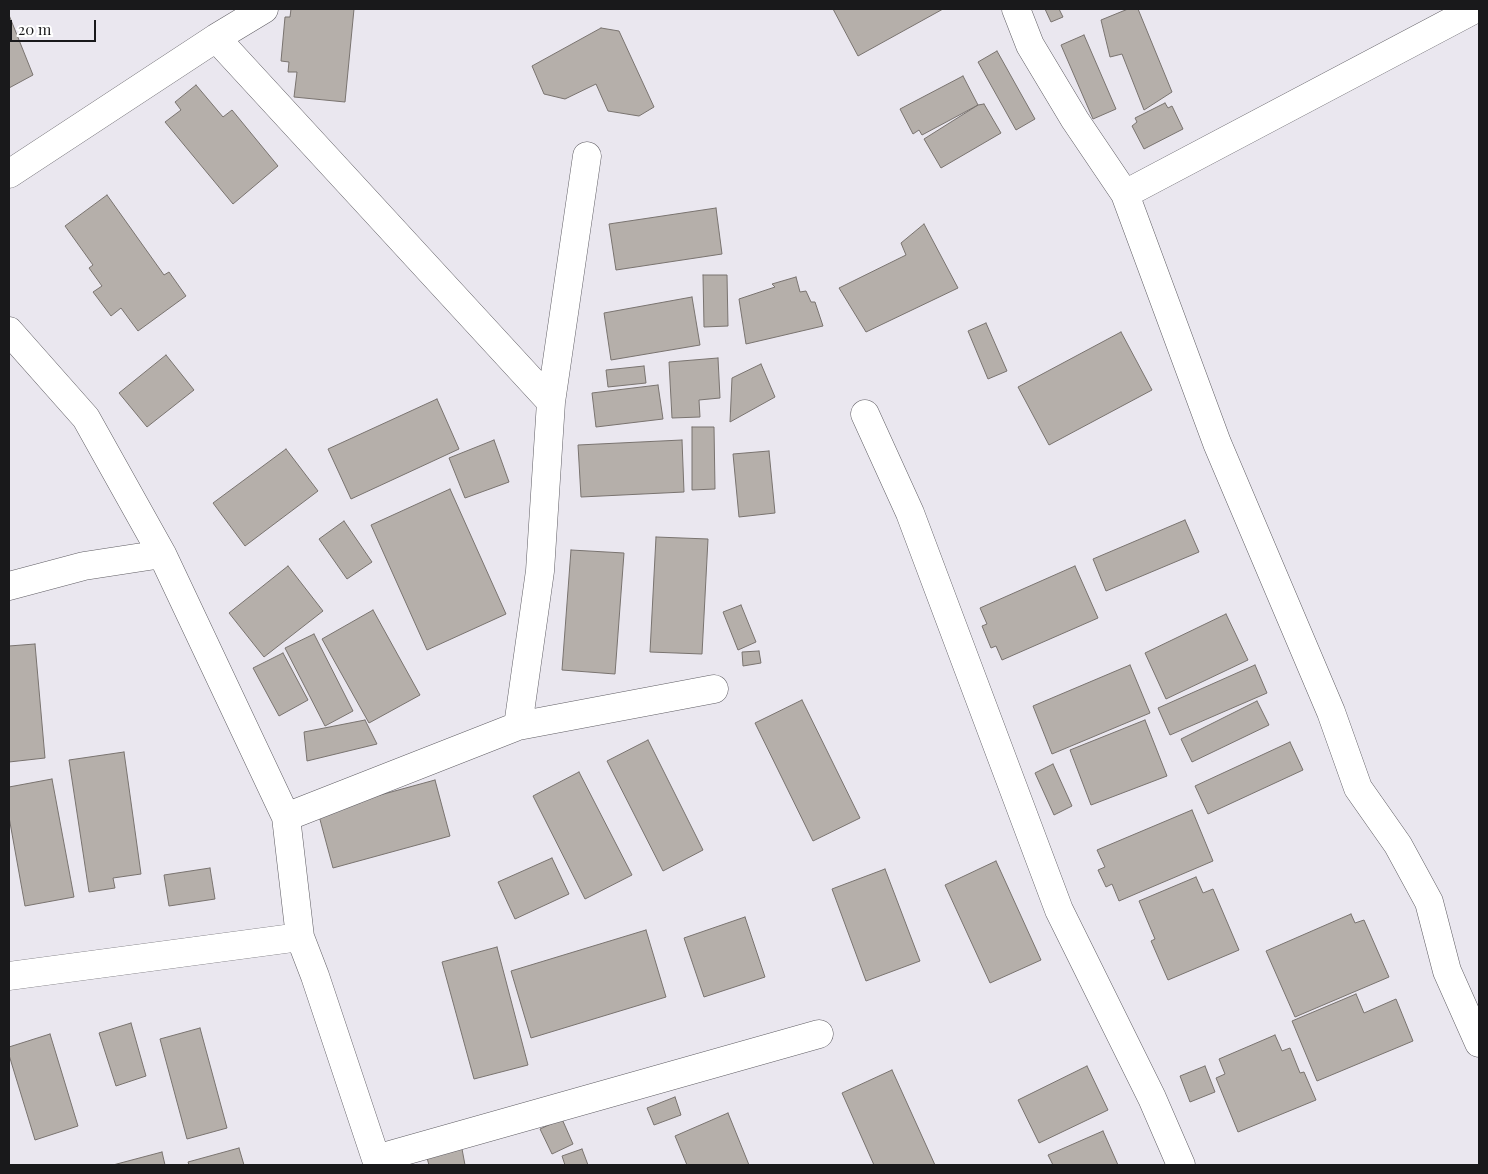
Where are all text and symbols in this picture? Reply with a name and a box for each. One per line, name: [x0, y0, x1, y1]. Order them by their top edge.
scale bar: [12, 10, 99, 42]
text: 20 m: [18, 19, 51, 39]

